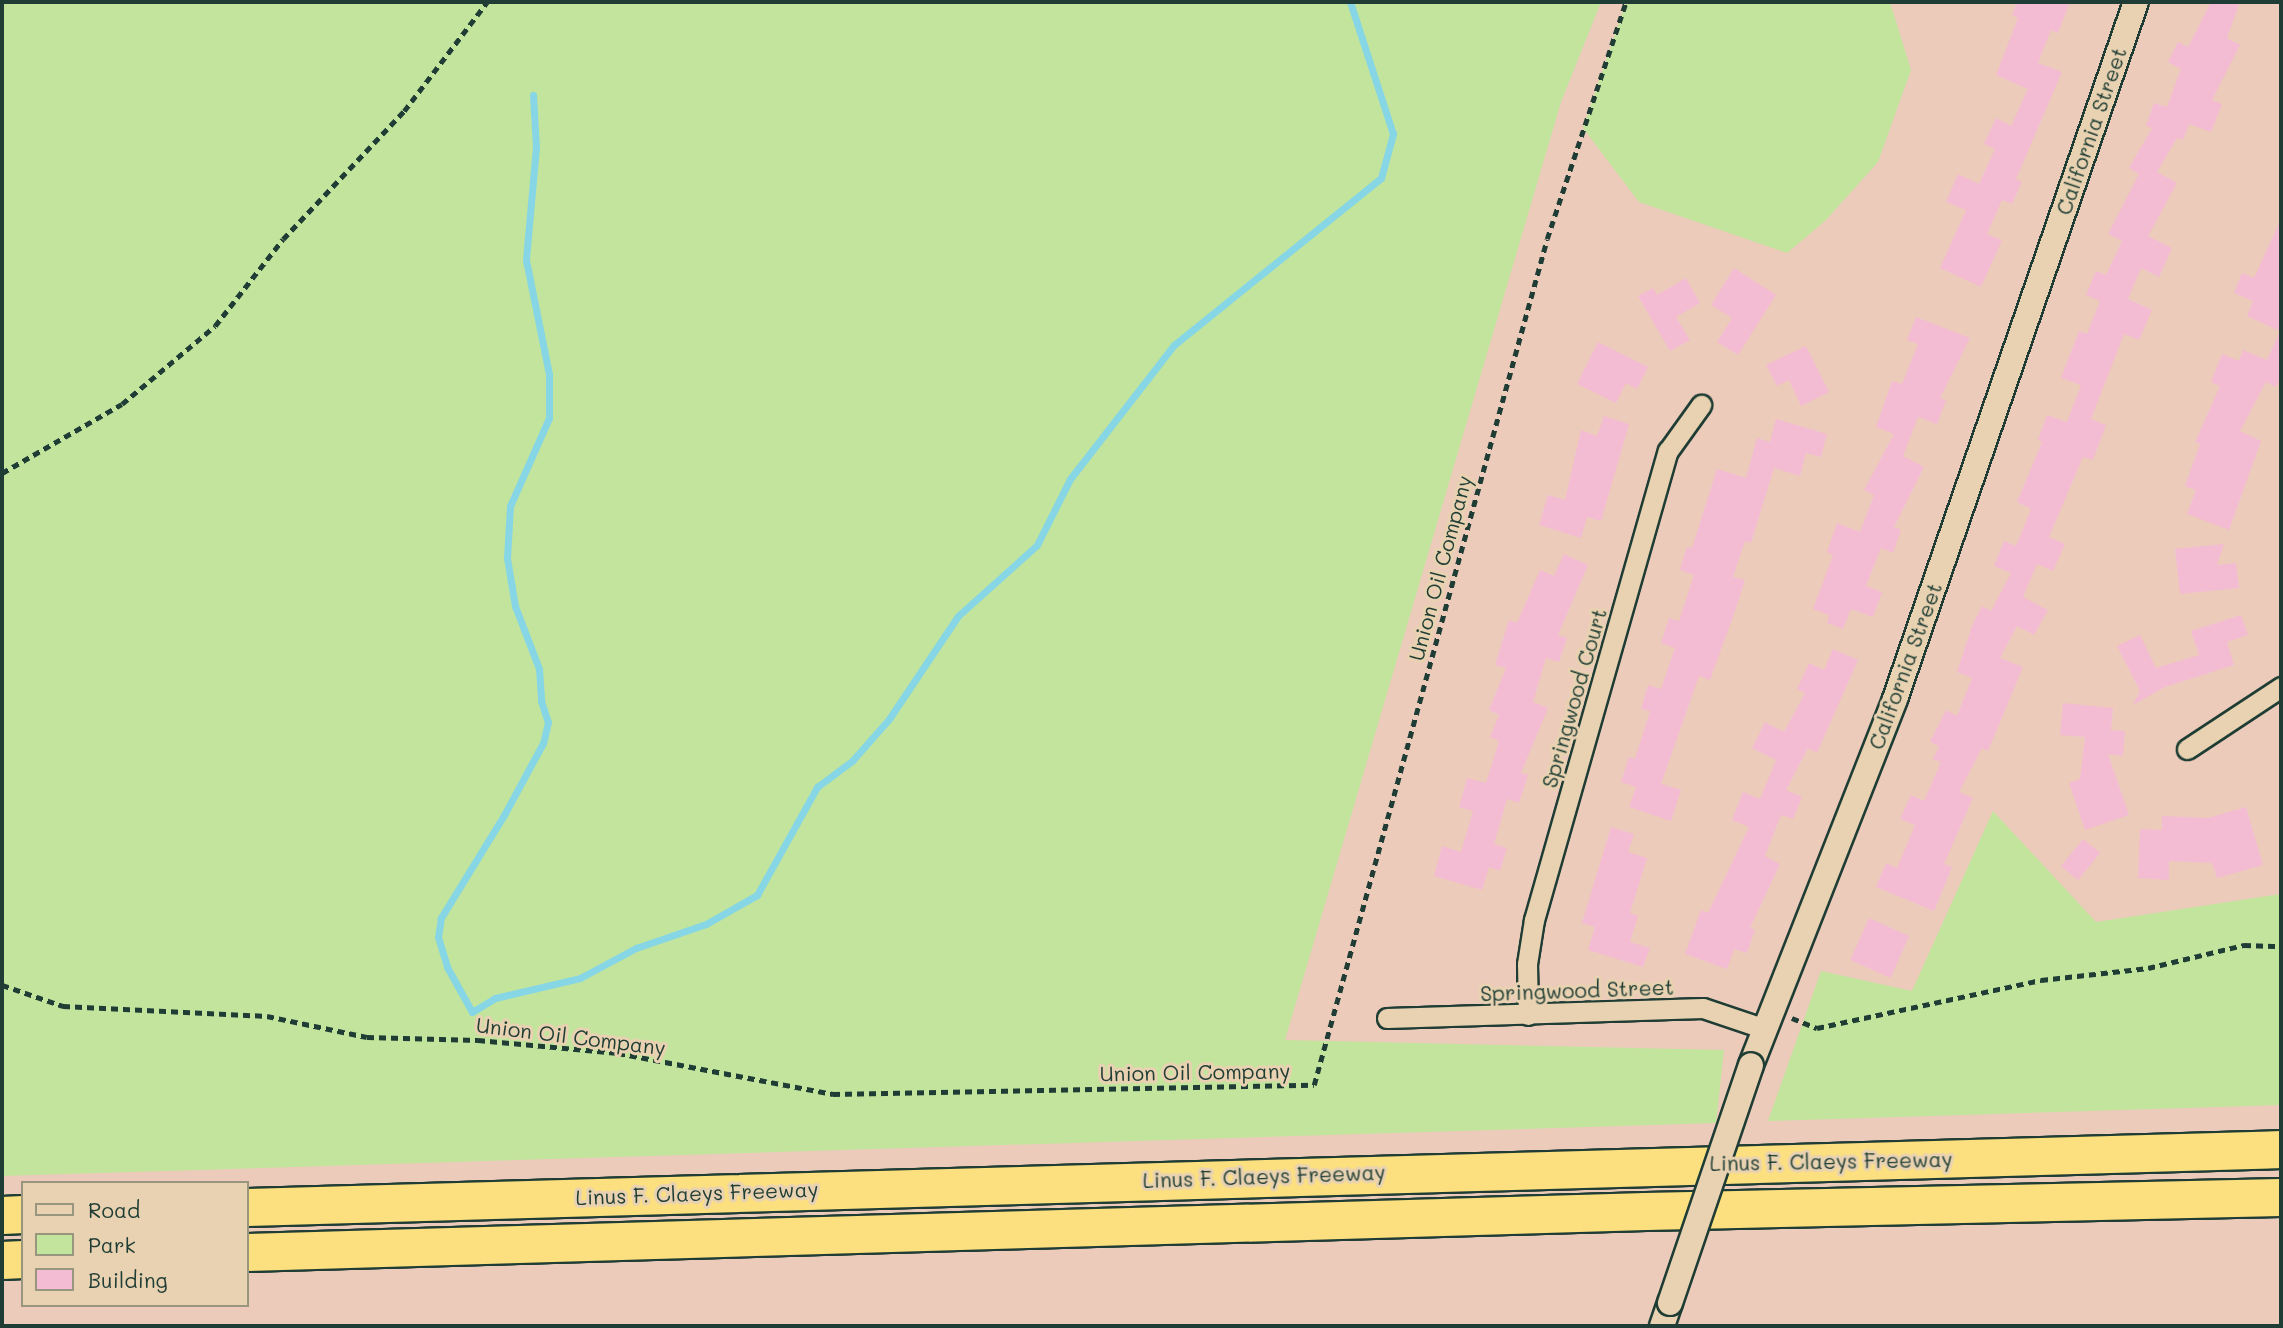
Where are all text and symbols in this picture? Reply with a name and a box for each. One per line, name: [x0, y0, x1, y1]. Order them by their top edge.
street label: California Street: [2050, 44, 2132, 218]
street label: Union Oil Company: [1403, 473, 1477, 663]
street label: California Street: [1863, 579, 1947, 753]
street label: Springwood Court: [1536, 605, 1612, 791]
street label: Springwood Street: [1480, 974, 1674, 1006]
street label: Union Oil Company: [475, 1012, 667, 1060]
street label: Union Oil Company: [1099, 1058, 1291, 1086]
street label: Linus F. Claeys Freeway: [1709, 1146, 1953, 1176]
street label: Linus F. Claeys Freeway: [1142, 1159, 1386, 1193]
street label: Linus F. Claeys Freeway: [575, 1176, 819, 1210]
legend: [21, 1181, 248, 1307]
text: Road: [88, 1196, 140, 1223]
text: Park: [88, 1231, 136, 1258]
text: Building: [88, 1266, 168, 1293]

